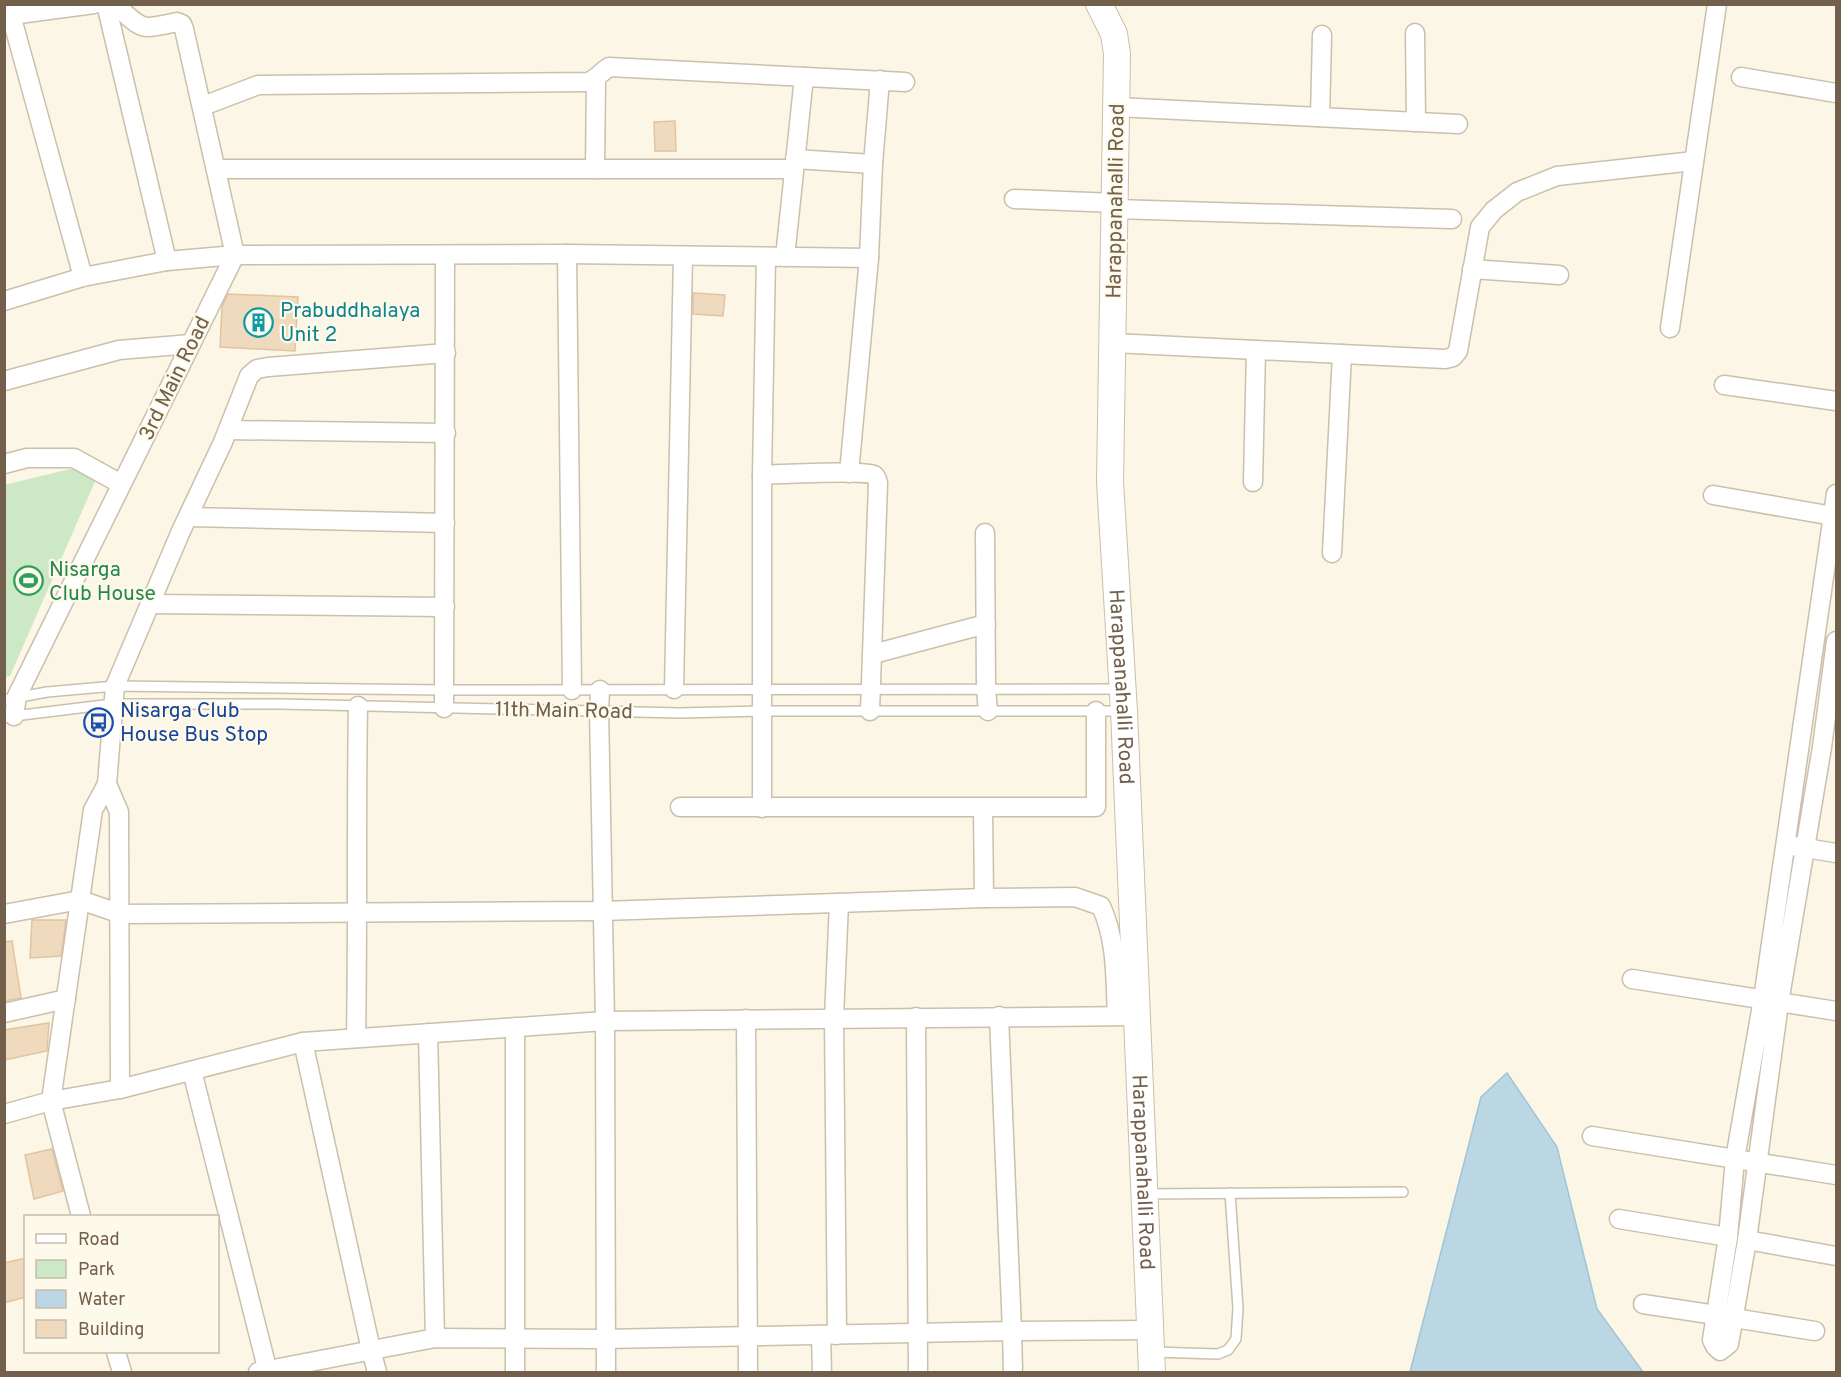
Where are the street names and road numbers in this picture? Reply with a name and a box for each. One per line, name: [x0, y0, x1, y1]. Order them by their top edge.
street label: Harappanahalli Road: [1101, 103, 1132, 299]
street label: 3rd Main Road: [134, 312, 217, 445]
street label: Harappanahalli Road: [1102, 588, 1139, 785]
street label: 11th Main Road: [495, 697, 633, 726]
street label: Harappanahalli Road: [1124, 1074, 1160, 1271]

